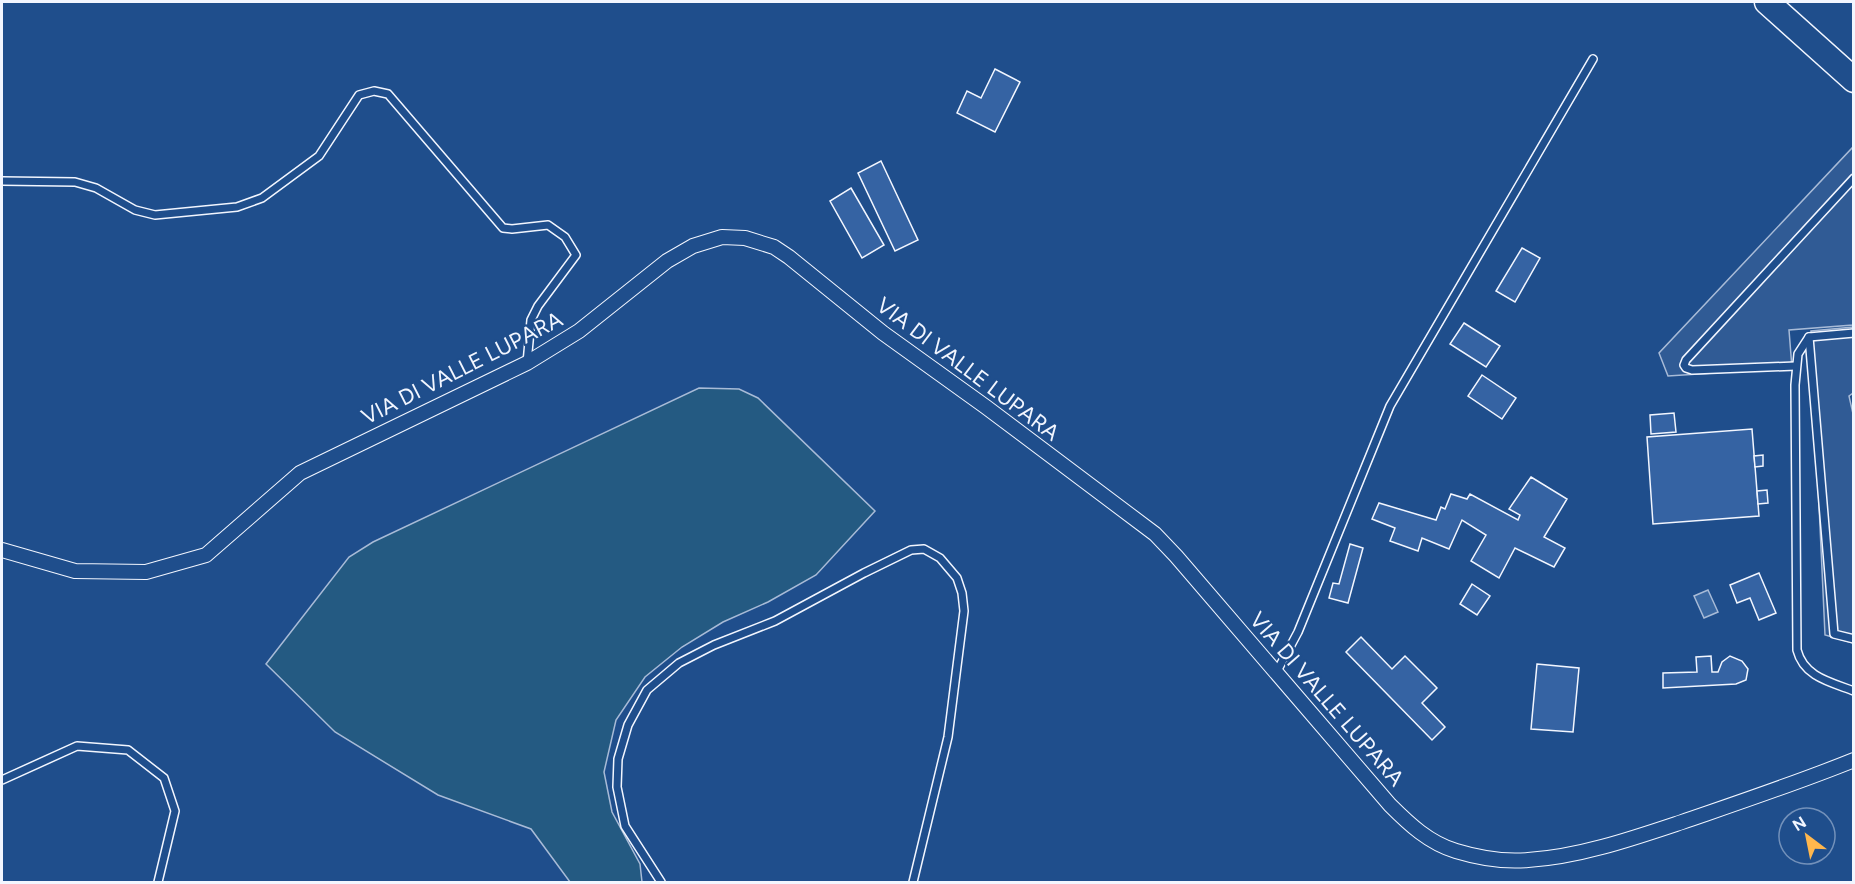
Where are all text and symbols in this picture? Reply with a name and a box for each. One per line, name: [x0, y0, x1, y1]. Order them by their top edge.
street label: VIA DI VALLE LUPARA: [871, 291, 1065, 447]
street label: VIA DI VALLE LUPARA: [357, 306, 567, 430]
street label: VIA DI VALLE LUPARA: [1244, 606, 1410, 792]
north arrow: [1777, 806, 1837, 866]
text: N: [1789, 812, 1810, 835]

